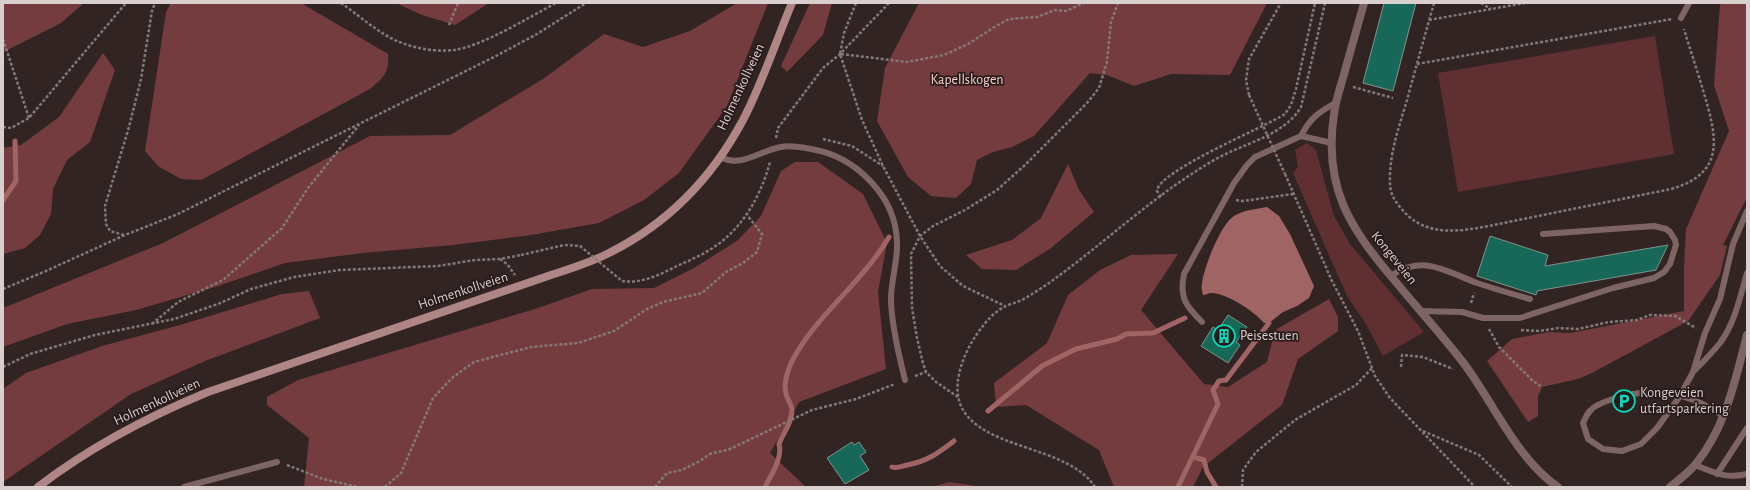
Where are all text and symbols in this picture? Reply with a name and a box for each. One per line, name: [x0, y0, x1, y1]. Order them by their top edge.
street label: Holmenkollveien: [715, 42, 767, 132]
park label: Kapellskogen: [930, 73, 1004, 87]
street label: Kongeveien: [1368, 229, 1420, 287]
street label: Holmenkollveien: [416, 270, 510, 312]
building icon: Peisestuen: [1211, 323, 1237, 349]
place label: Peisestuen: [1240, 329, 1299, 343]
street label: Holmenkollveien: [112, 376, 202, 428]
place label: Kongeveien utfartsparkering: [1640, 386, 1729, 416]
parking icon: Kongeveien utfartsparkering: [1611, 388, 1637, 414]

